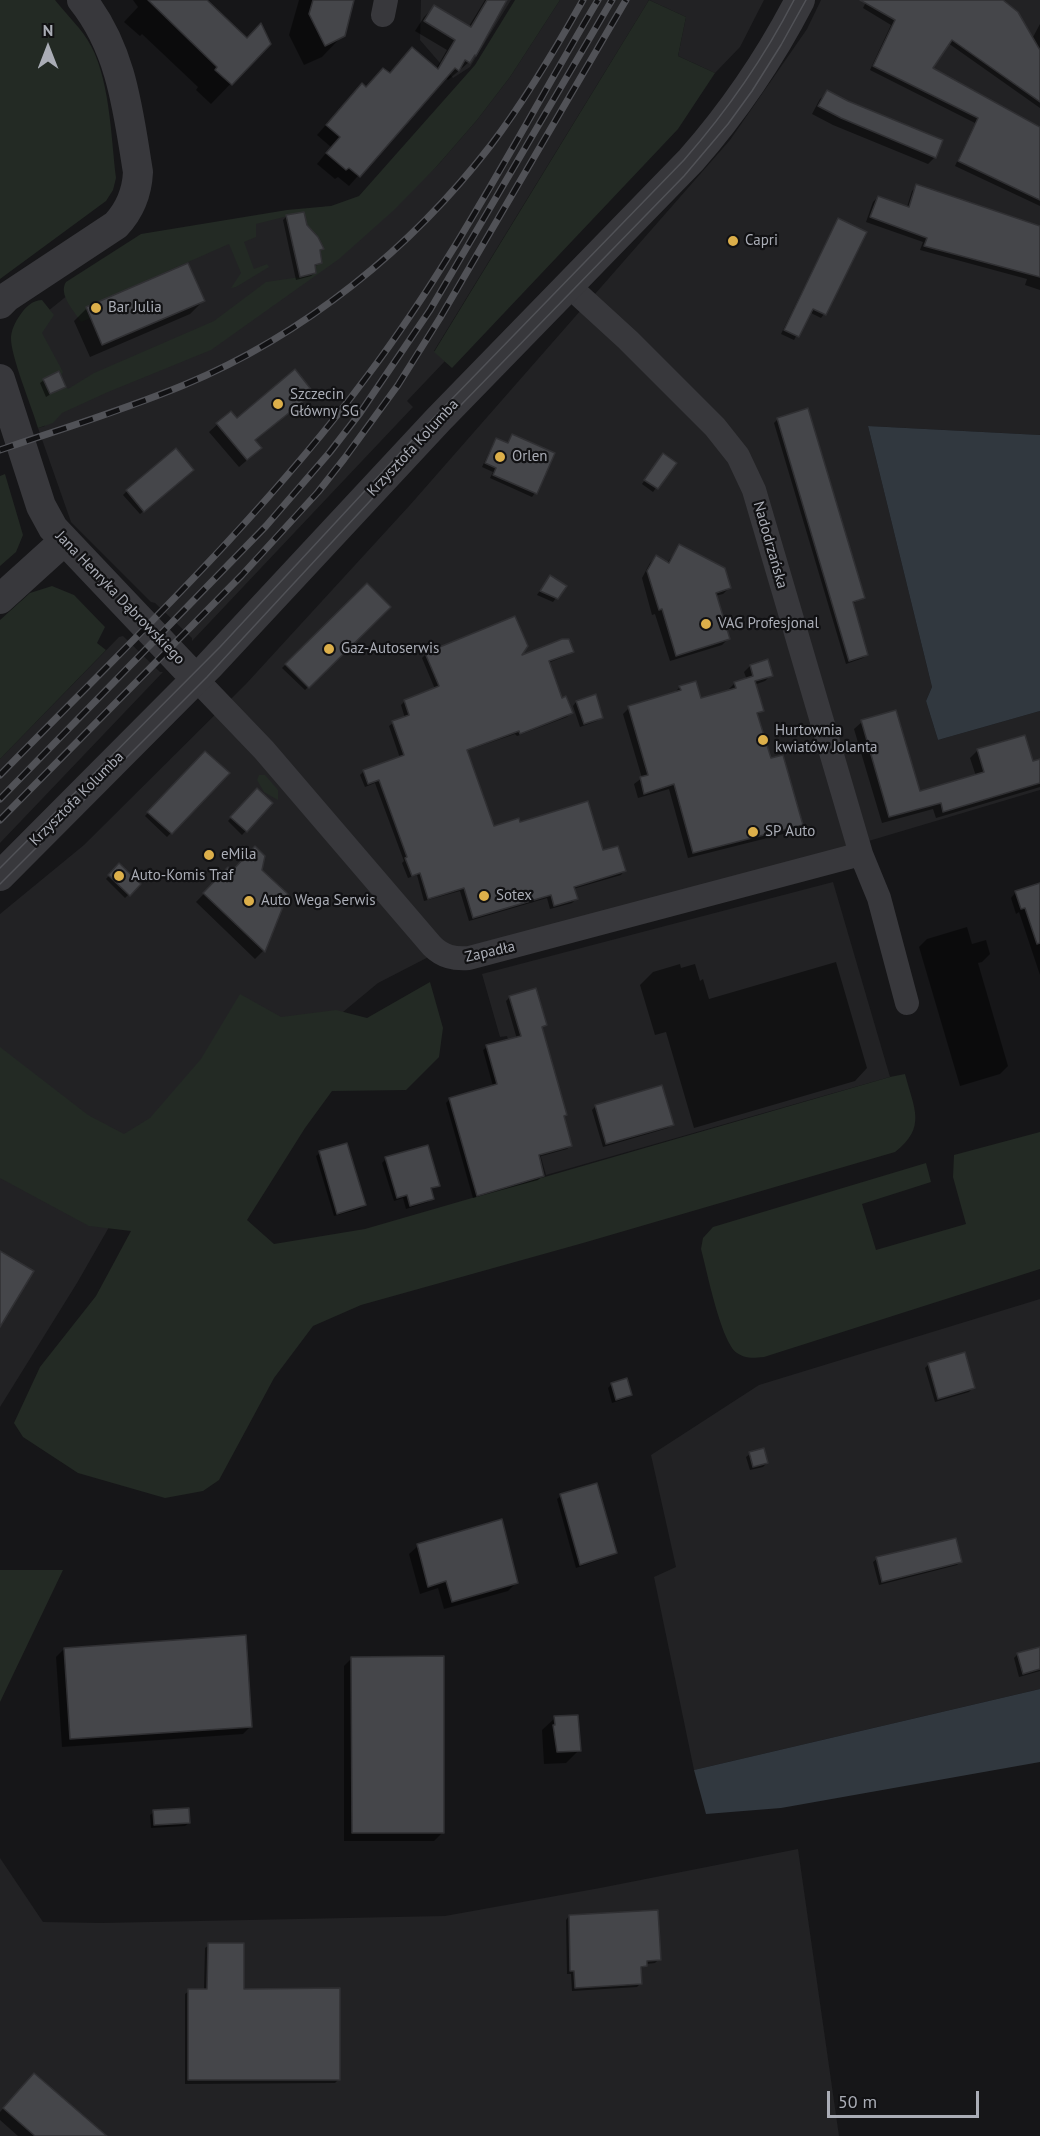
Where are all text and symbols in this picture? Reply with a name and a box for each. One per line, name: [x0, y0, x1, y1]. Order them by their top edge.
north arrow: [18, 18, 78, 78]
text: N: [43, 20, 53, 40]
place label: Capri: [745, 232, 778, 250]
marker: Capri: [726, 234, 740, 248]
place label: Bar Julia: [108, 299, 162, 317]
marker: Bar Julia: [89, 301, 103, 315]
place label: Szczecin Główny SG: [290, 386, 359, 421]
street label: Krzysztofa Kolumba: [363, 396, 463, 500]
marker: Szczecin Główny SG: [271, 397, 285, 411]
place label: Orlen: [512, 448, 548, 466]
marker: Orlen: [493, 450, 507, 464]
street label: Nadodrzańska: [749, 499, 791, 591]
street label: Jana Henryka Dąbrowskiego: [52, 528, 188, 668]
place label: VAG Profesjonal: [718, 615, 819, 633]
marker: VAG Profesjonal: [699, 617, 713, 631]
place label: Gaz-Autoserwis: [341, 640, 439, 658]
marker: Gaz-Autoserwis: [322, 642, 336, 656]
place label: Hurtownia kwiatów Jolanta: [775, 722, 877, 757]
marker: Hurtownia kwiatów Jolanta: [756, 733, 770, 747]
street label: Krzysztofa Kolumba: [26, 748, 128, 850]
place label: SP Auto: [765, 823, 815, 841]
marker: SP Auto: [746, 825, 760, 839]
place label: eMila: [221, 846, 256, 864]
marker: eMila: [202, 848, 216, 862]
place label: Auto-Komis Traf: [131, 867, 233, 885]
marker: Auto-Komis Traf: [112, 869, 126, 883]
place label: Sotex: [496, 887, 532, 905]
marker: Sotex: [477, 889, 491, 903]
place label: Auto Wega Serwis: [261, 892, 376, 910]
marker: Auto Wega Serwis: [242, 894, 256, 908]
street label: Zapadła: [463, 938, 517, 966]
scale bar: [830, 2079, 982, 2117]
text: 50 m: [838, 2090, 877, 2113]

